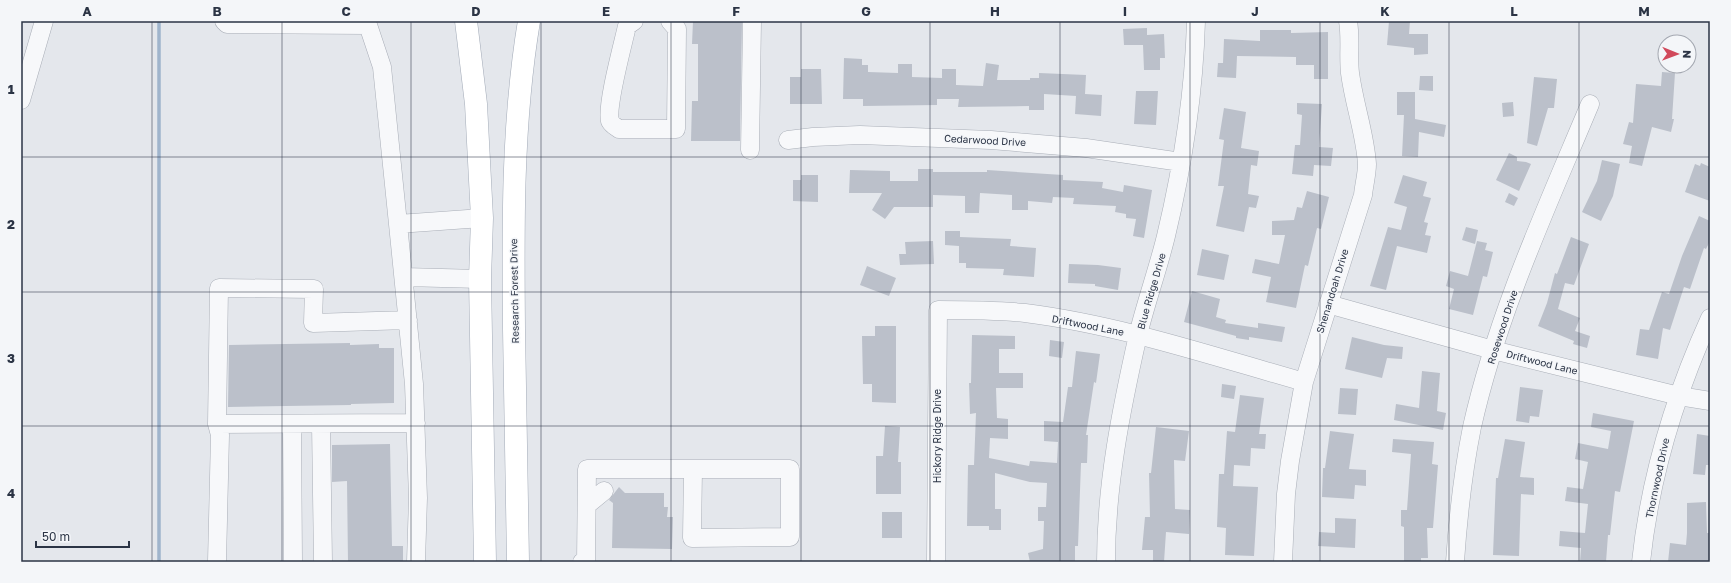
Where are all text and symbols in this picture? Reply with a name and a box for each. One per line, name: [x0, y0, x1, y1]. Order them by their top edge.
text: A: [82, 3, 92, 19]
text: B: [212, 3, 222, 19]
text: C: [341, 3, 351, 19]
text: D: [471, 3, 481, 19]
text: E: [602, 3, 610, 19]
text: F: [732, 3, 740, 19]
text: G: [861, 3, 871, 19]
text: H: [990, 3, 1000, 19]
text: I: [1123, 3, 1127, 19]
text: J: [1251, 3, 1259, 19]
text: K: [1380, 3, 1390, 19]
text: L: [1510, 3, 1518, 19]
text: M: [1638, 3, 1650, 19]
north arrow: [1657, 34, 1697, 74]
text: N: [1681, 50, 1694, 58]
text: 1: [8, 81, 15, 97]
street label: Cedarwood Drive: [944, 132, 1026, 148]
text: 2: [7, 216, 15, 232]
street label: Research Forest Drive: [507, 238, 521, 344]
street label: Shenandoah Drive: [1313, 247, 1351, 335]
street label: Blue Ridge Drive: [1134, 251, 1168, 331]
street label: Rosewood Drive: [1484, 288, 1520, 366]
street label: Driftwood Lane: [1051, 312, 1125, 338]
street label: Driftwood Lane: [1505, 347, 1579, 377]
text: 3: [7, 350, 15, 366]
street label: Hickory Ridge Drive: [931, 389, 943, 483]
street label: Thornwood Drive: [1643, 437, 1671, 519]
text: 4: [7, 485, 15, 501]
scale bar: [36, 523, 129, 549]
text: 50 m: [42, 529, 70, 544]

